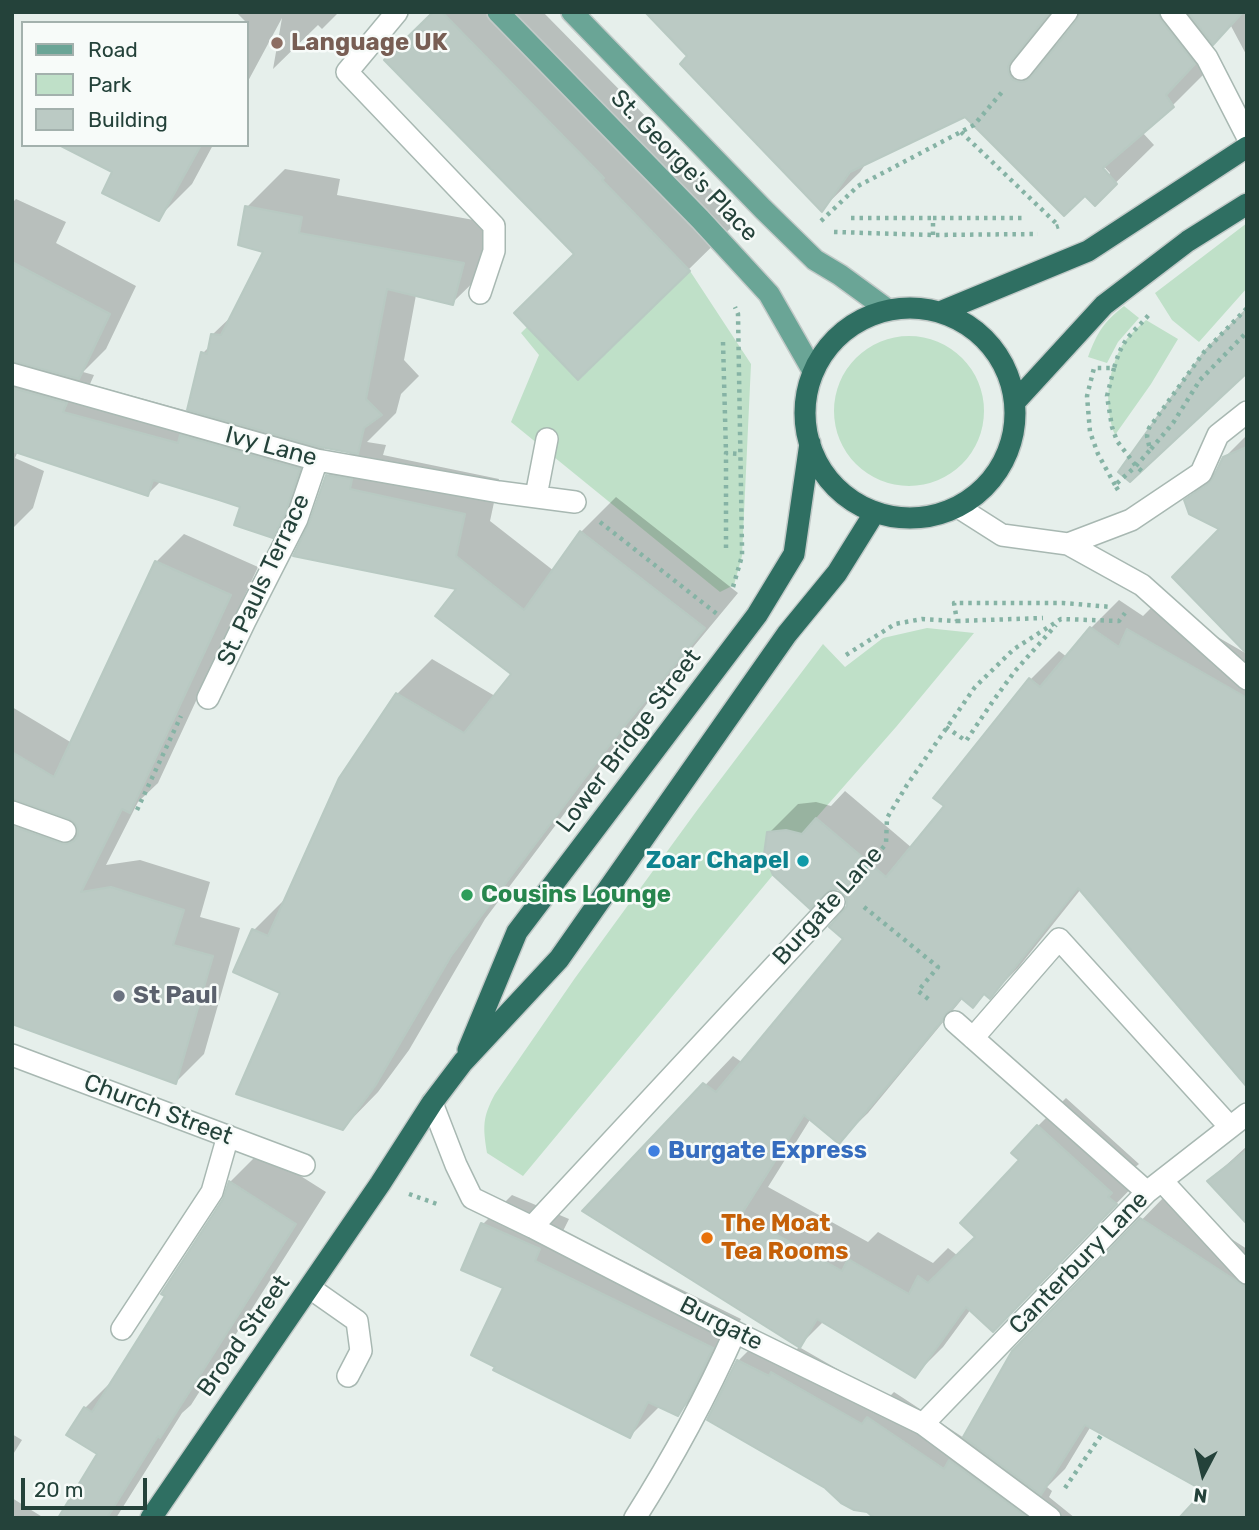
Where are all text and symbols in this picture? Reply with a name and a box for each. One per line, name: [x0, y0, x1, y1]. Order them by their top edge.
legend: [21, 21, 248, 147]
place label: Language UK: [291, 29, 448, 57]
marker: Language UK: [269, 35, 285, 51]
text: Road: [88, 37, 138, 62]
text: Park: [88, 72, 132, 97]
street label: St. George's Place: [604, 84, 764, 248]
text: Building: [88, 107, 168, 132]
street label: Ivy Lane: [222, 421, 320, 473]
street label: St. Pauls Terrace: [212, 490, 316, 670]
street label: Lower Bridge Street: [551, 644, 707, 838]
street label: Burgate Lane: [767, 841, 889, 971]
place label: Zoar Chapel: [646, 847, 789, 875]
marker: Zoar Chapel: [795, 853, 811, 869]
place label: Cousins Lounge: [481, 881, 671, 909]
marker: Cousins Lounge: [459, 887, 475, 903]
place label: St Paul: [133, 982, 218, 1010]
marker: St Paul: [111, 988, 127, 1004]
street label: Church Street: [80, 1068, 236, 1152]
place label: Burgate Express: [668, 1137, 867, 1165]
marker: Burgate Express: [646, 1143, 662, 1159]
street label: Canterbury Lane: [1004, 1186, 1154, 1340]
place label: The Moat Tea Rooms: [721, 1210, 849, 1266]
marker: The Moat Tea Rooms: [699, 1230, 715, 1246]
street label: Broad Street: [192, 1270, 296, 1402]
street label: Burgate: [675, 1291, 767, 1357]
north arrow: [1168, 1439, 1238, 1509]
scale bar: [24, 1464, 150, 1508]
text: 20 m: [34, 1477, 83, 1502]
text: N: [1192, 1483, 1209, 1508]

